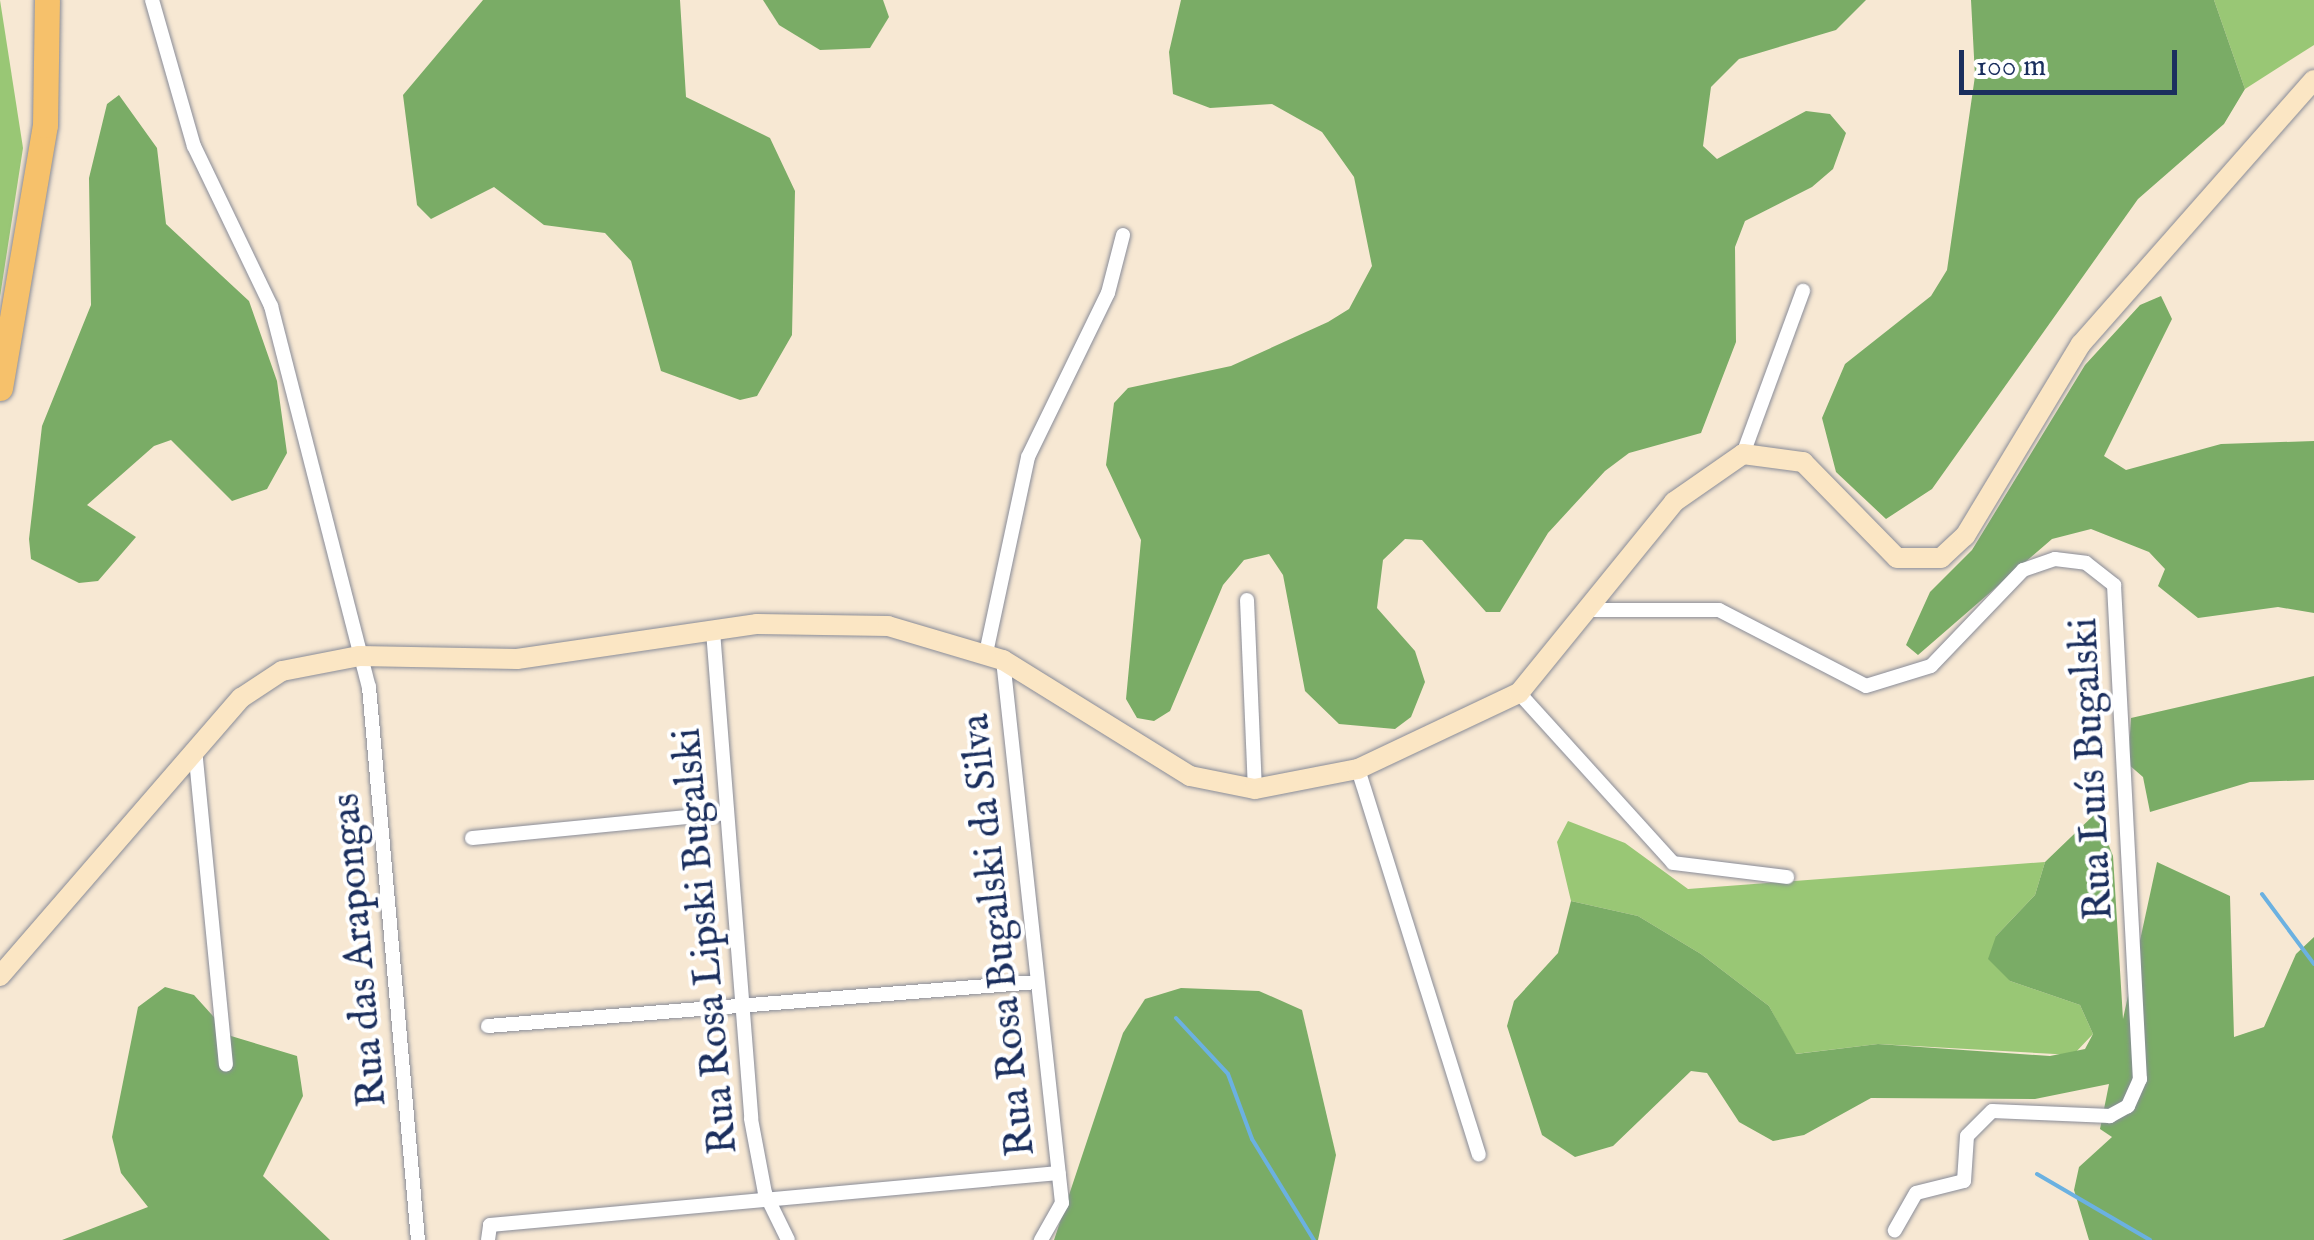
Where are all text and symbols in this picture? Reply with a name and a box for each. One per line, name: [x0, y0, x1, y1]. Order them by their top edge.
scale bar: [1964, 30, 2182, 92]
text: 100 m: [1976, 48, 2046, 86]
street label: Rua Luís Bugalski: [2061, 616, 2125, 922]
street label: Rua Rosa Bugalski da Silva: [953, 711, 1047, 1159]
street label: Rua Rosa Lipski Bugalski: [664, 726, 750, 1156]
street label: Rua das Arapongas: [323, 791, 399, 1109]

